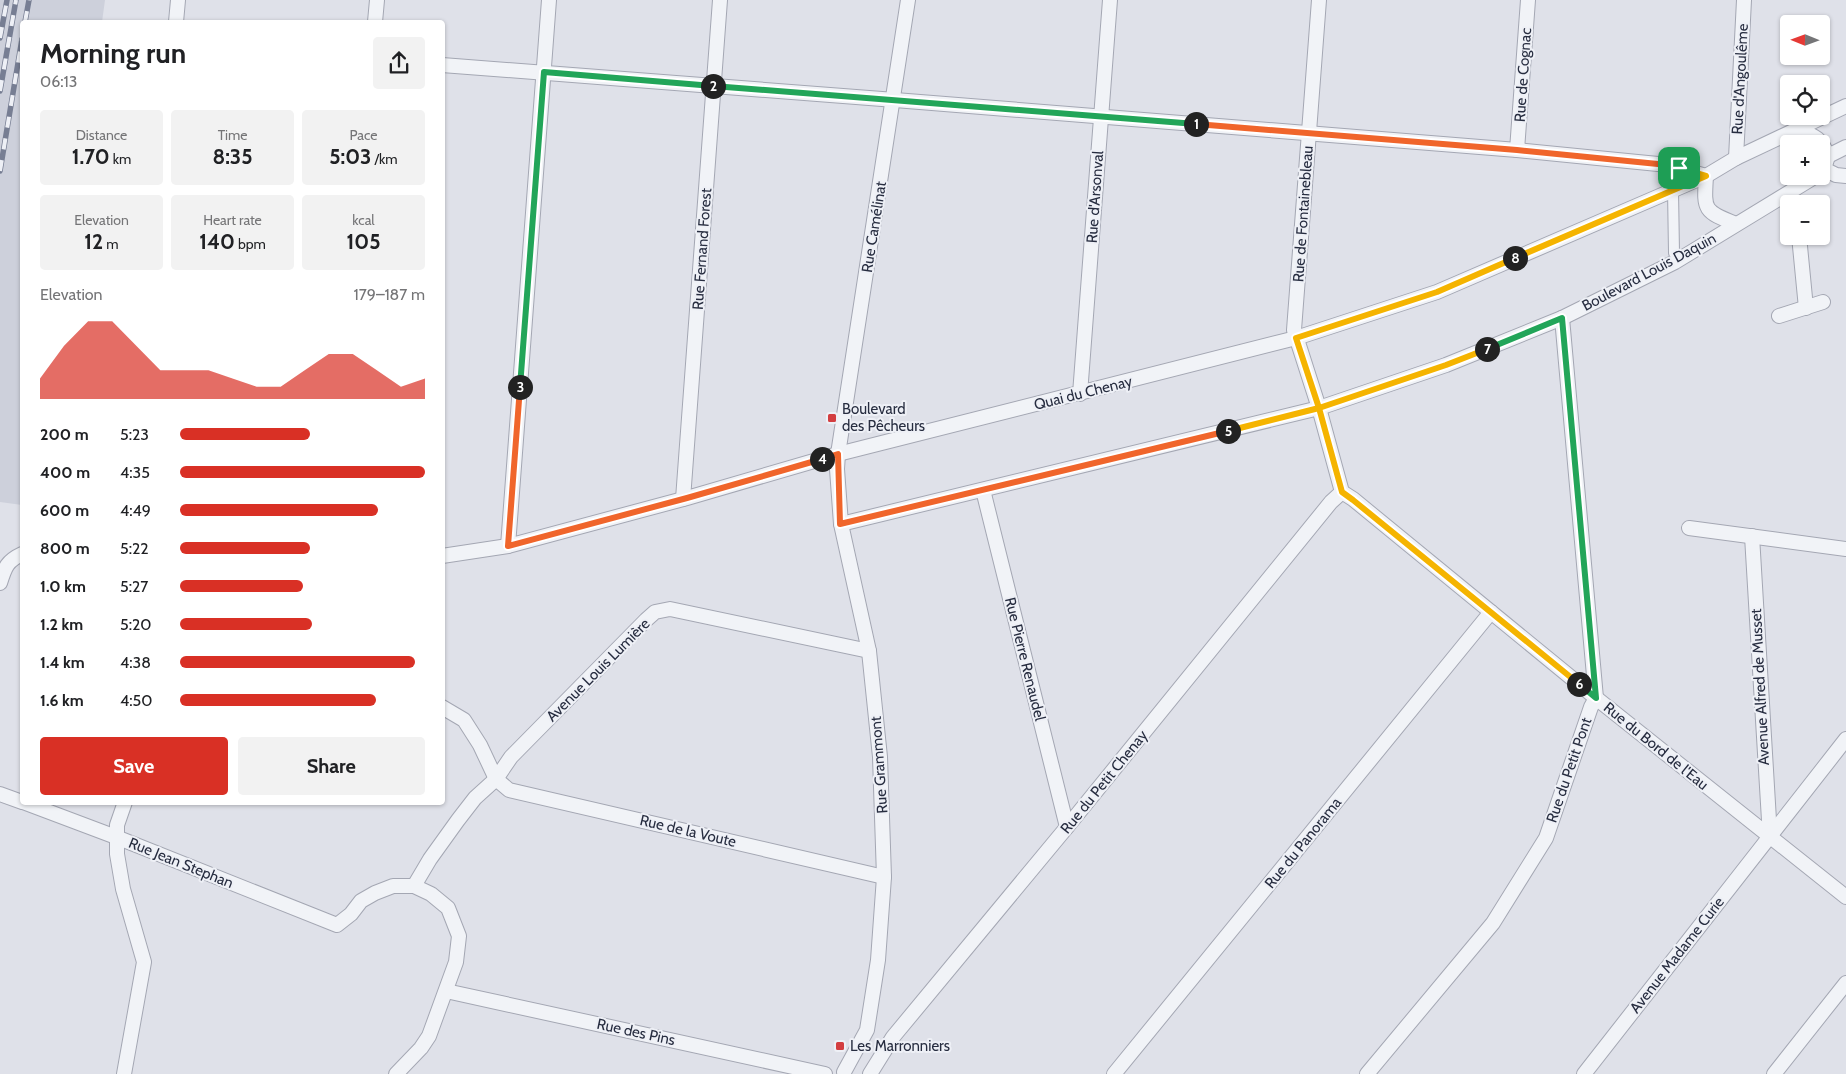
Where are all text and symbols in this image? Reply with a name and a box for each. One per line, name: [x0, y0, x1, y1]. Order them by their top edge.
north arrow: [1780, 15, 1830, 65]
map controls: [1780, 15, 1830, 245]
street label: Rue d'Angoulême: [1728, 23, 1752, 135]
street label: Rue de Cognac: [1511, 27, 1535, 123]
text: Morning run: [40, 36, 186, 70]
button: share: [373, 37, 425, 89]
text: 06:13: [40, 72, 77, 91]
pin: 2: [700, 74, 726, 98]
button: locate: [1780, 75, 1830, 125]
text: 2: [710, 77, 717, 95]
pin: 1: [1184, 112, 1208, 136]
text: 1: [1194, 115, 1199, 133]
text: Distance: [76, 126, 127, 144]
text: Time: [218, 126, 247, 144]
text: Pace: [350, 126, 377, 144]
button: +: [1780, 135, 1830, 185]
text: 1.70: [72, 144, 110, 169]
text: 8:35: [213, 144, 252, 169]
text: 5:03: [329, 144, 371, 169]
street label: Rue de Fontainebleau: [1289, 145, 1317, 283]
pin: [1658, 147, 1700, 189]
text: km: [110, 150, 131, 168]
text: /km: [371, 150, 398, 168]
street label: Rue d'Arsonval: [1083, 150, 1107, 244]
icon: arrive: [1665, 154, 1693, 182]
street label: Rue Camélinat: [858, 180, 890, 274]
street label: Rue Fernand Forest: [689, 188, 715, 310]
button: −: [1780, 195, 1830, 245]
text: Elevation: [74, 211, 129, 229]
text: Heart rate: [203, 211, 262, 229]
text: kcal: [352, 211, 375, 229]
text: 12: [84, 229, 103, 254]
text: 140: [199, 229, 235, 254]
text: 105: [347, 229, 380, 254]
street label: Boulevard Louis Daquin: [1579, 229, 1719, 315]
text: m: [103, 235, 119, 253]
text: bpm: [235, 235, 266, 253]
pin: 8: [1502, 246, 1528, 270]
text: 8: [1511, 249, 1520, 267]
text: Elevation: [40, 285, 103, 304]
text: 179–187 m: [354, 285, 425, 304]
pin: 7: [1474, 336, 1500, 362]
text: 7: [1484, 340, 1491, 358]
street label: Quai du Chenay: [1032, 372, 1134, 414]
pin: 3: [508, 374, 532, 400]
text: 3: [517, 378, 524, 396]
place label: Boulevard des Pêcheurs: [842, 400, 925, 435]
marker: Boulevard des Pêcheurs: [826, 412, 838, 424]
pin: 5: [1216, 418, 1240, 444]
text: 5: [1225, 422, 1232, 440]
text: 200 m: [40, 425, 89, 444]
text: 5:23: [120, 425, 149, 444]
pin: 4: [810, 446, 834, 472]
text: 4: [818, 450, 827, 468]
text: 400 m: [40, 463, 90, 482]
text: 4:35: [120, 463, 150, 482]
text: 600 m: [40, 501, 89, 520]
text: 4:49: [120, 501, 151, 520]
text: 800 m: [40, 539, 90, 558]
text: 5:22: [120, 539, 149, 558]
text: 1.0 km: [40, 577, 86, 596]
text: 5:27: [120, 577, 148, 596]
street label: Rue Pierre Renaudel: [1001, 595, 1049, 723]
street label: Avenue Alfred de Musset: [1747, 608, 1773, 766]
street label: Avenue Louis Lumière: [543, 614, 654, 725]
text: 1.2 km: [40, 615, 83, 634]
text: 5:20: [120, 615, 152, 634]
text: 1.4 km: [40, 653, 85, 672]
text: 4:38: [120, 653, 151, 672]
pin: 6: [1566, 672, 1592, 696]
text: 6: [1576, 675, 1583, 693]
text: 1.6 km: [40, 691, 84, 710]
text: 4:50: [120, 691, 152, 710]
street label: Rue du Bord de l'Eau: [1600, 698, 1712, 794]
street label: Rue du Petit Pont: [1543, 715, 1595, 825]
street label: Rue Grammont: [867, 716, 891, 814]
street label: Rue du Petit Chenay: [1057, 726, 1152, 837]
button: Save: [40, 737, 228, 795]
button: Share: [238, 737, 425, 795]
street label: Rue du Panorama: [1261, 793, 1346, 892]
street label: Rue de la Voute: [638, 811, 738, 851]
street label: Rue Jean Stephan: [126, 834, 236, 892]
street label: Avenue Madame Curie: [1626, 893, 1728, 1017]
street label: Rue des Pins: [595, 1015, 677, 1049]
place label: Les Marronniers: [850, 1037, 950, 1055]
marker: Les Marronniers: [834, 1040, 846, 1052]

